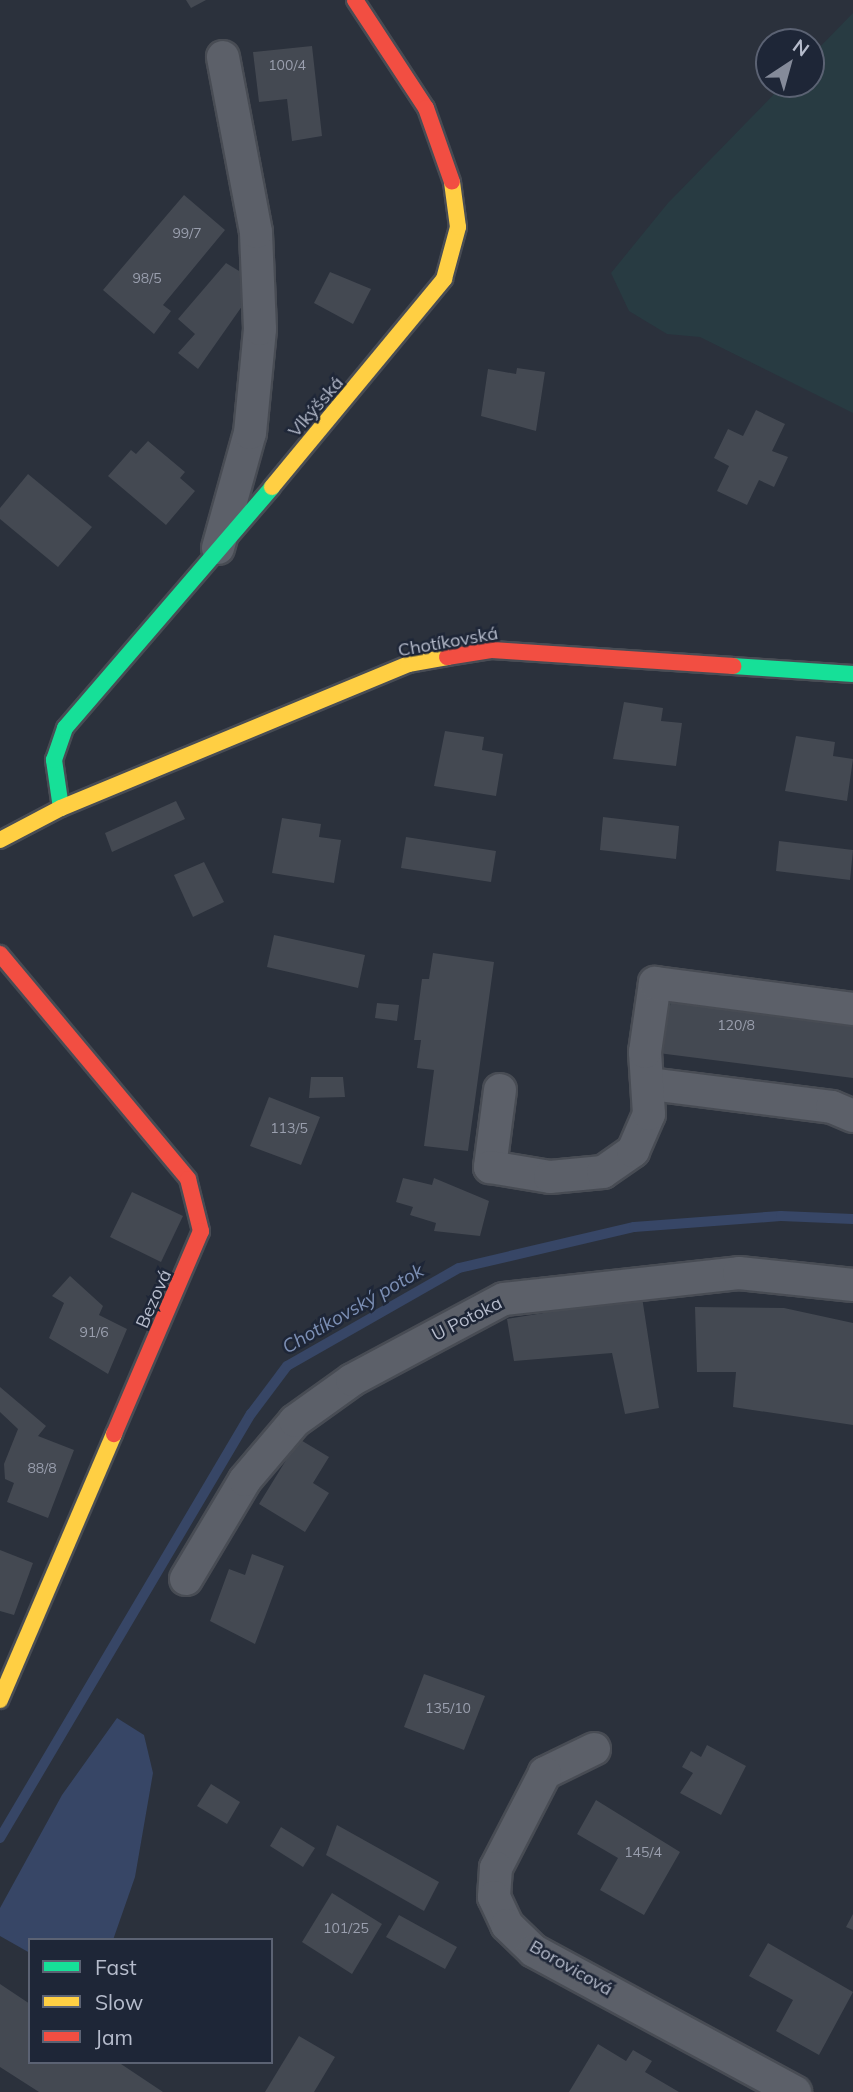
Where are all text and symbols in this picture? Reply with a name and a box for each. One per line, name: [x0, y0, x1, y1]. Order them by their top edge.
north arrow: [755, 28, 825, 98]
text: N: [788, 34, 814, 62]
house number: 100/4: [268, 57, 306, 73]
house number: 99/7: [172, 225, 202, 241]
house number: 98/5: [132, 270, 162, 286]
street label: Vlkýšská: [284, 372, 348, 442]
street label: Chotíkovská: [396, 623, 500, 661]
house number: 120/8: [717, 1017, 755, 1033]
house number: 113/5: [270, 1120, 308, 1136]
water label: Chotíkovský potok: [278, 1259, 428, 1359]
street label: Bezová: [132, 1266, 176, 1332]
street label: U Potoka: [428, 1292, 506, 1346]
house number: 91/6: [79, 1324, 109, 1340]
house number: 88/8: [27, 1460, 57, 1476]
house number: 135/10: [425, 1700, 471, 1716]
house number: 145/4: [624, 1844, 662, 1860]
house number: 101/25: [323, 1920, 369, 1936]
street label: Borovicová: [526, 1936, 616, 2000]
legend: [28, 1938, 273, 2064]
text: Fast: [95, 1954, 137, 1980]
text: Slow: [95, 1989, 143, 2015]
text: Jam: [95, 2024, 133, 2050]

